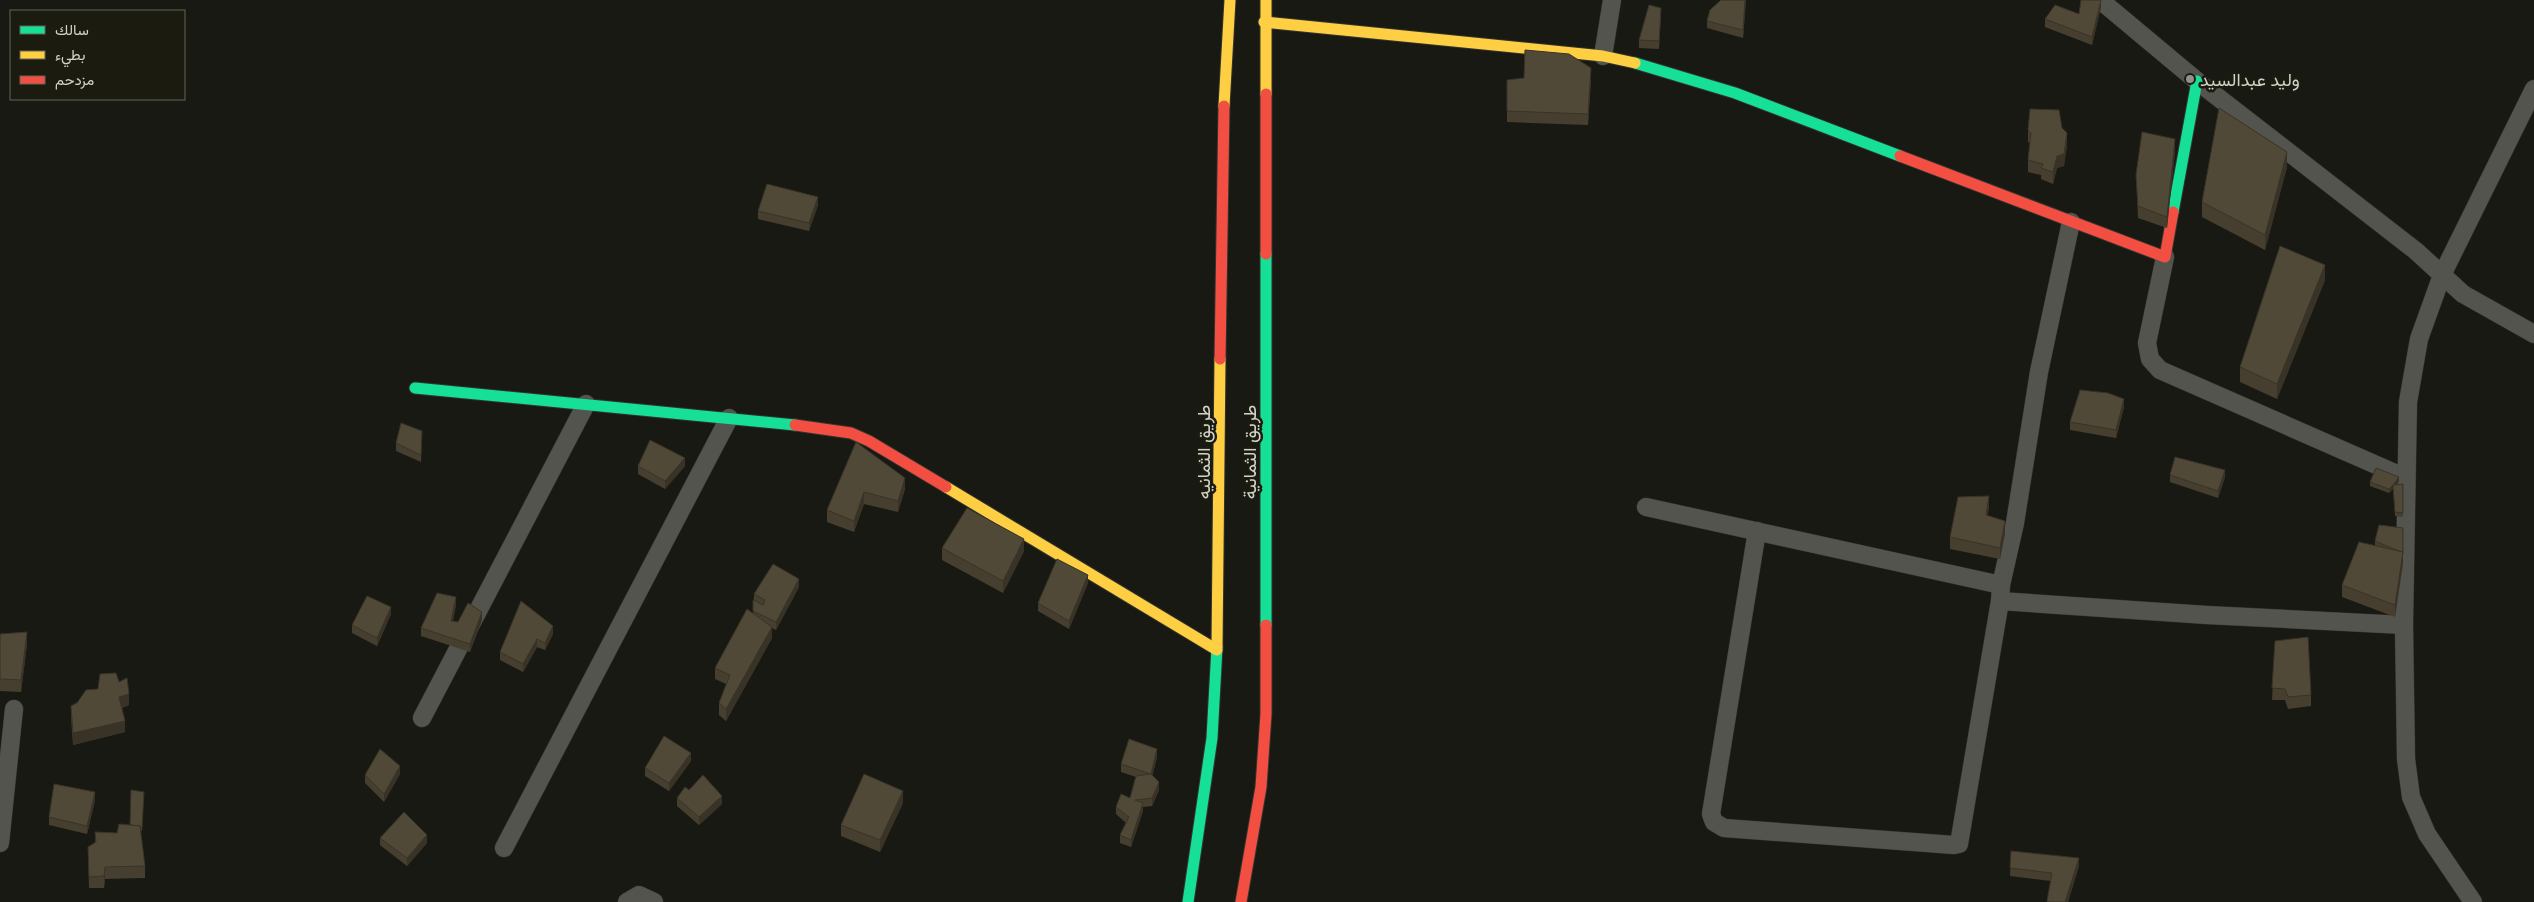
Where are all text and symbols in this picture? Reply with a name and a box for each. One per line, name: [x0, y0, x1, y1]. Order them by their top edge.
legend: [10, 10, 185, 100]
text: سالك: [55, 19, 89, 39]
text: بطيء: [55, 44, 85, 68]
place label: وليد عبدالسيد: [2200, 67, 2300, 91]
text: مزدحم: [55, 69, 94, 90]
marker: وليد عبدالسيد: [2184, 73, 2196, 85]
street label: طريق الثمانيه: [1191, 405, 1215, 499]
street label: طريق الثمانية: [1237, 405, 1261, 499]

